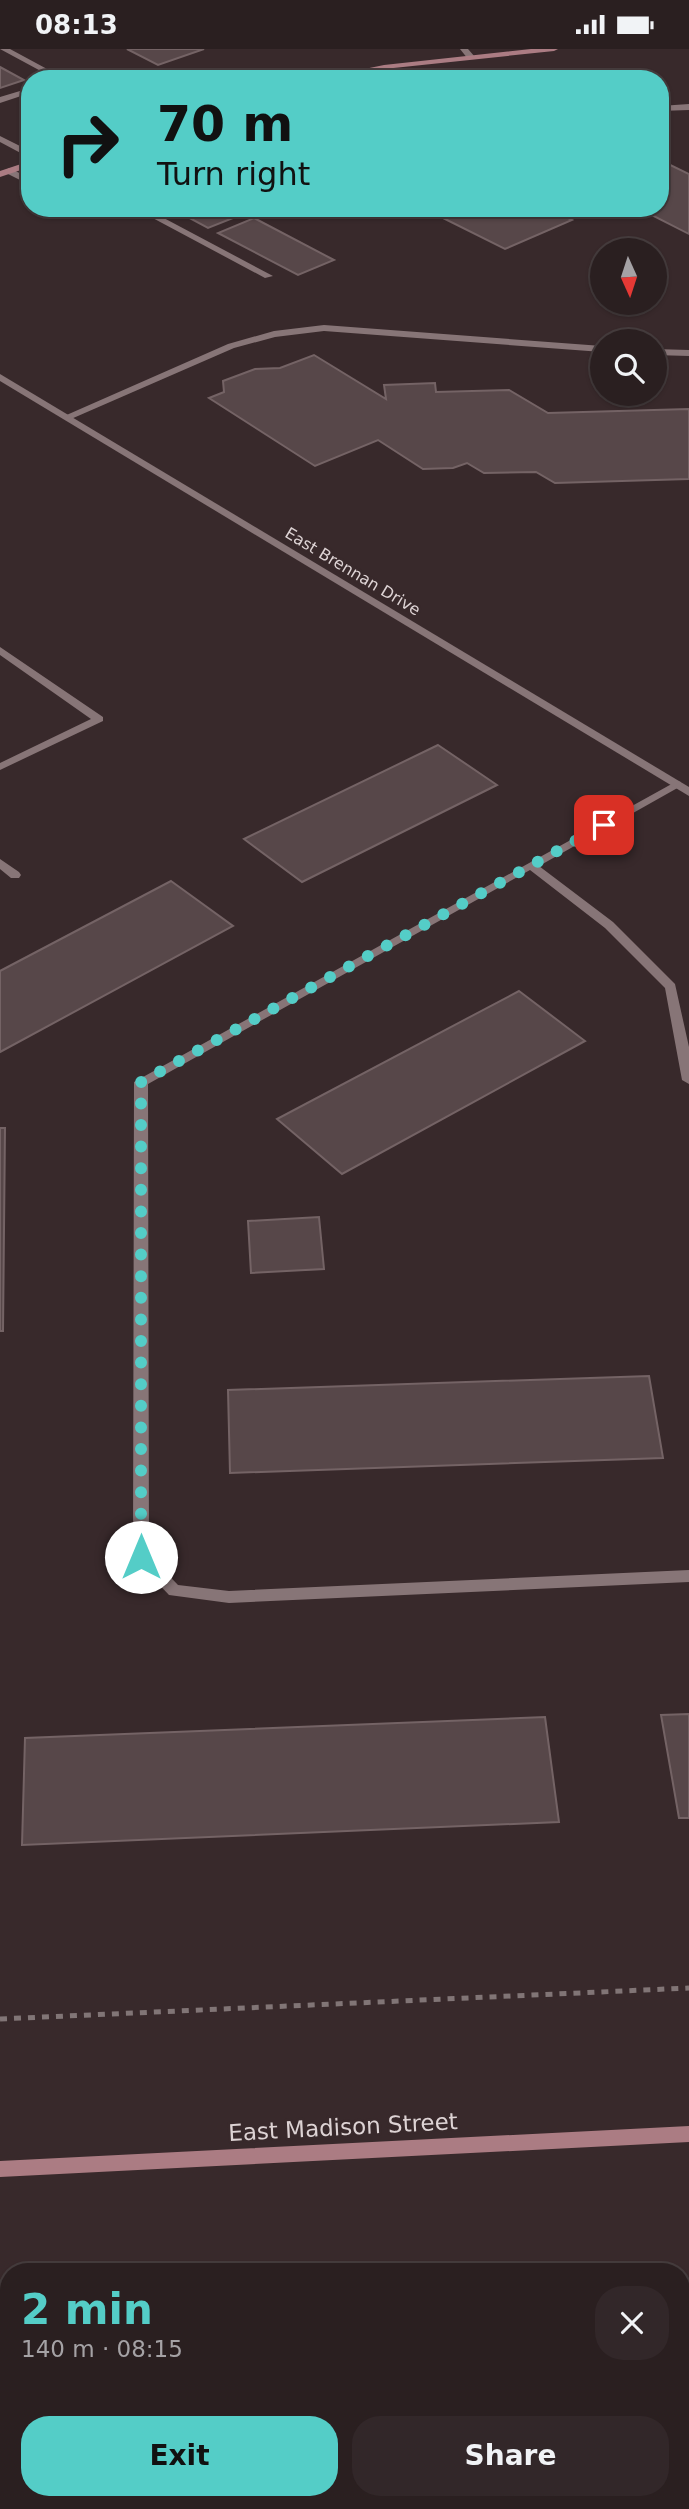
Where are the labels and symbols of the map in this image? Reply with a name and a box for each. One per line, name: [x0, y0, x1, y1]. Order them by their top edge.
north arrow: [590, 238, 667, 315]
street label: East Brennan Drive: [282, 523, 424, 619]
pin: [574, 795, 634, 855]
position arrow: [104, 1520, 178, 1594]
street label: East Madison Street: [228, 2108, 458, 2146]

